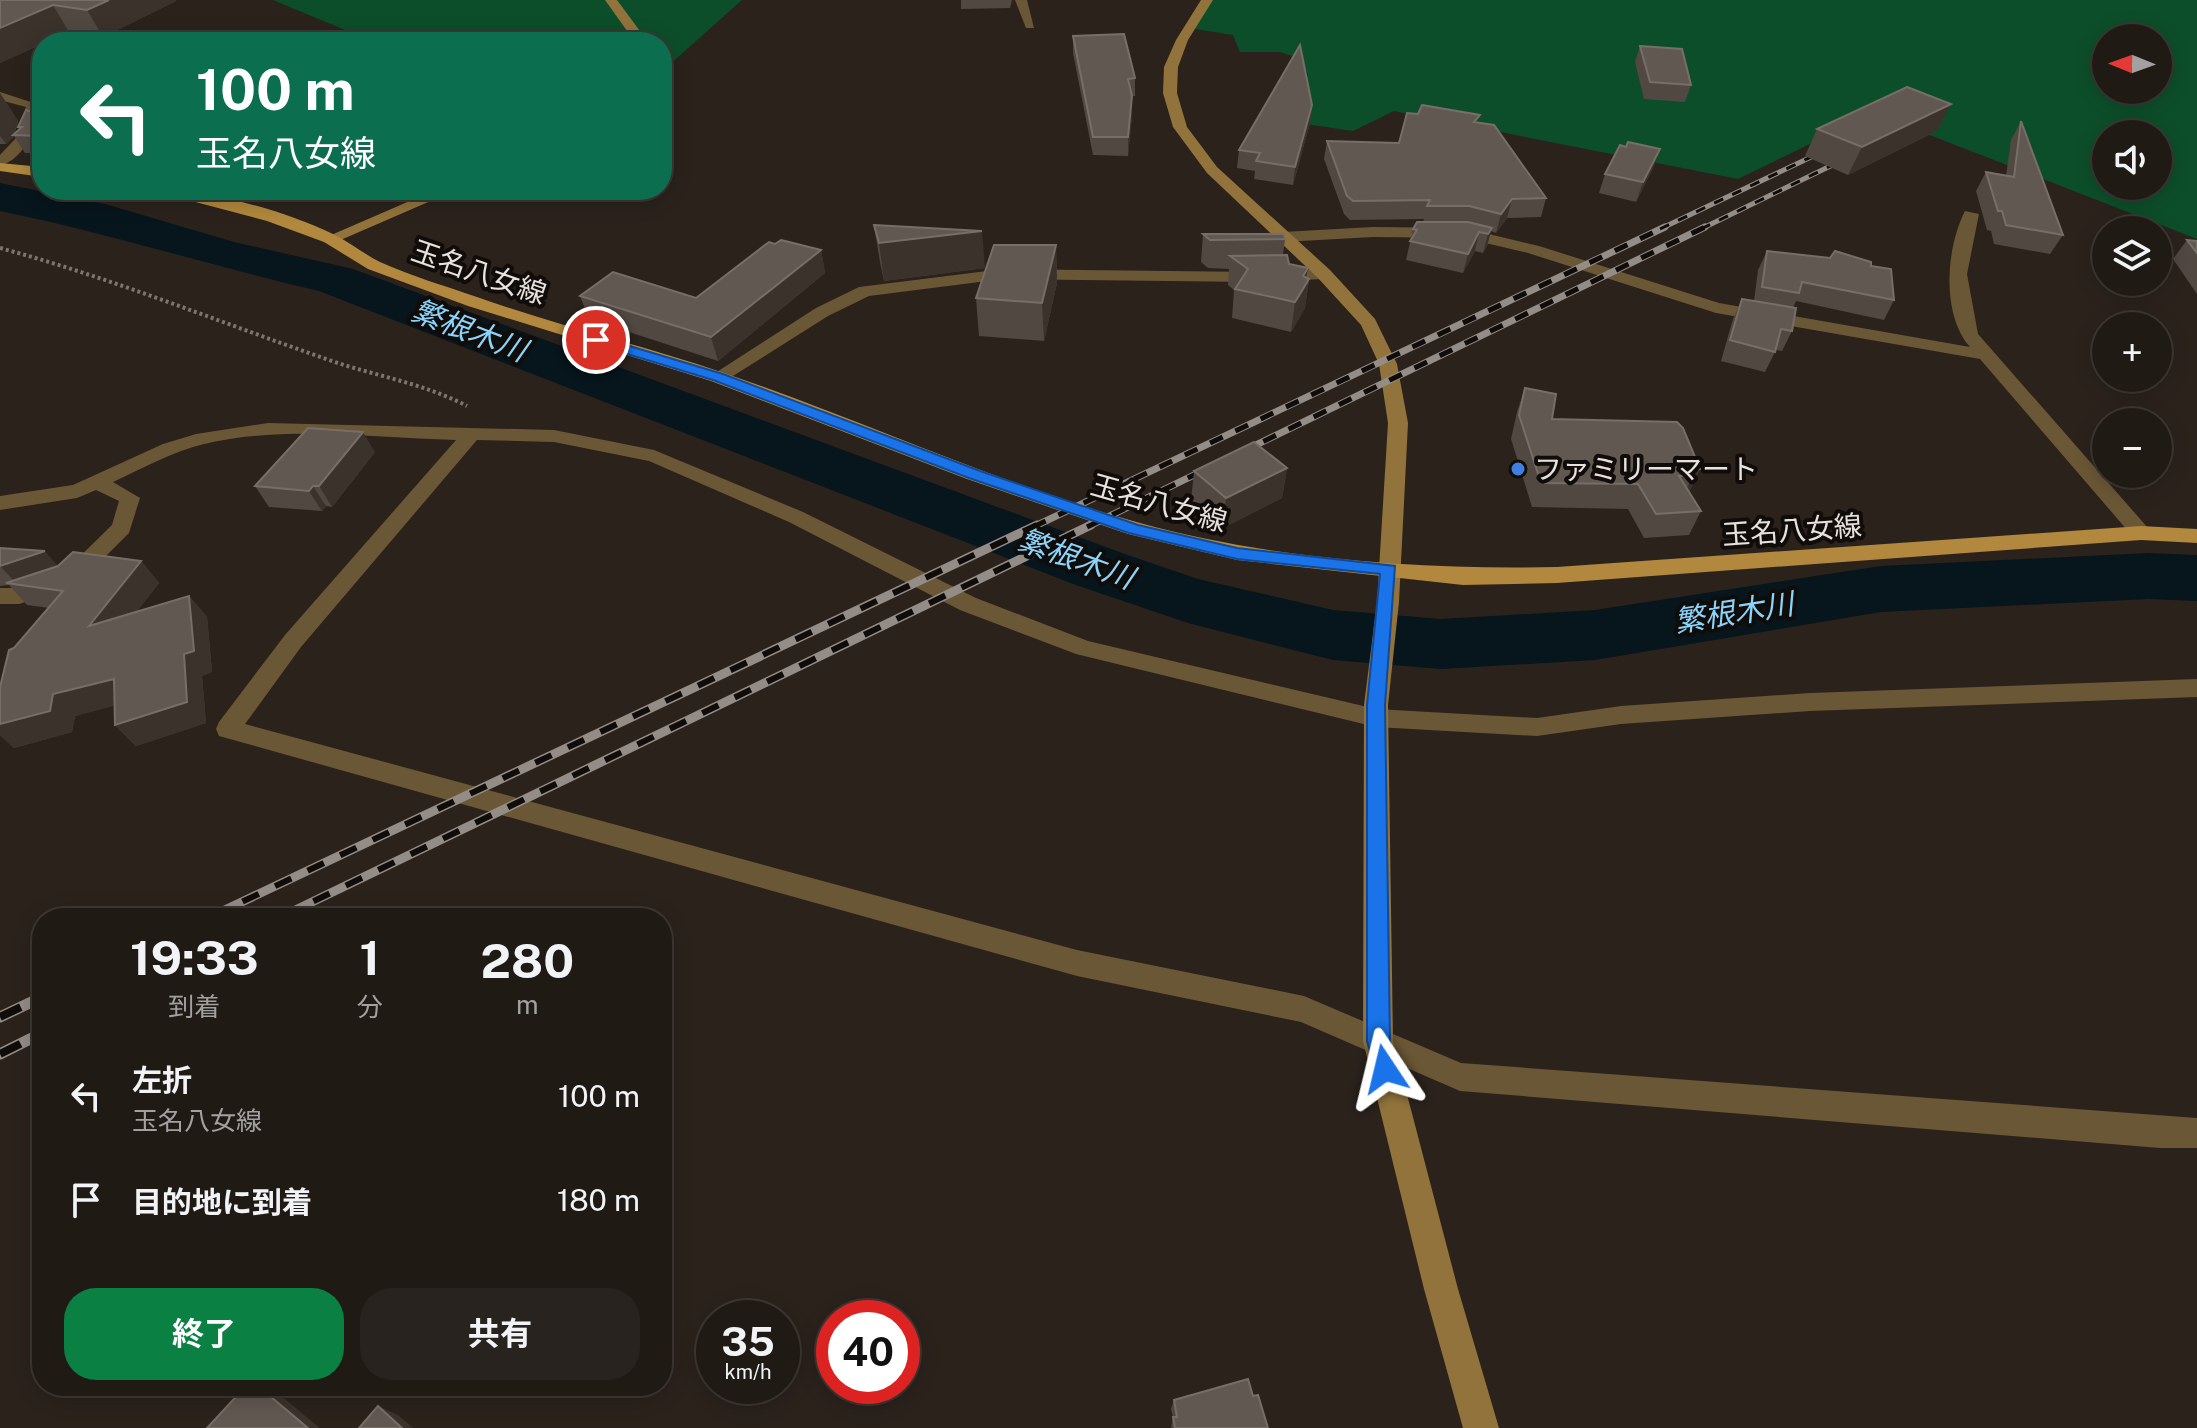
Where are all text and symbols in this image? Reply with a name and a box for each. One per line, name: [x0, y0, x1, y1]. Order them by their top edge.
north arrow: [2092, 24, 2172, 104]
map controls: [2092, 24, 2172, 488]
text: 100 m: [196, 57, 355, 123]
icon: left: [64, 64, 168, 168]
button: sound: [2092, 120, 2172, 200]
text: 玉名八女線: [196, 132, 376, 174]
button: layers: [2092, 216, 2172, 296]
street label: 玉名八女線: [408, 233, 551, 310]
water label: 繁根木川: [407, 292, 535, 369]
pin: [562, 306, 630, 374]
button: +: [2092, 312, 2172, 392]
icon: arrive: [574, 318, 618, 362]
button: −: [2092, 408, 2172, 488]
place label: ファミリーマート: [1534, 452, 1758, 485]
marker: ファミリーマート: [1509, 460, 1527, 478]
street label: 玉名八女線: [1087, 467, 1231, 538]
street label: 玉名八女線: [1721, 508, 1863, 551]
water label: 繁根木川: [1014, 521, 1142, 597]
water label: 繁根木川: [1672, 584, 1799, 639]
text: 19:33: [130, 929, 259, 986]
text: 1: [359, 929, 380, 986]
text: 280: [481, 932, 574, 989]
text: m: [516, 989, 539, 1020]
text: 到着: [168, 991, 220, 1022]
text: 分: [357, 991, 383, 1022]
position arrow: [1343, 1027, 1427, 1111]
text: 左折: [132, 1062, 192, 1098]
icon: left: [64, 1074, 108, 1118]
text: 100 m: [558, 1078, 640, 1114]
text: 玉名八女線: [132, 1105, 262, 1136]
icon: arrive: [64, 1178, 108, 1222]
text: 180 m: [557, 1182, 640, 1218]
text: 目的地に到着: [132, 1184, 312, 1220]
button: 終了: [64, 1288, 344, 1380]
button: 共有: [360, 1288, 640, 1380]
speed limit sign: 40: [816, 1300, 920, 1404]
text: 35: [721, 1318, 775, 1365]
text: km/h: [724, 1360, 772, 1384]

